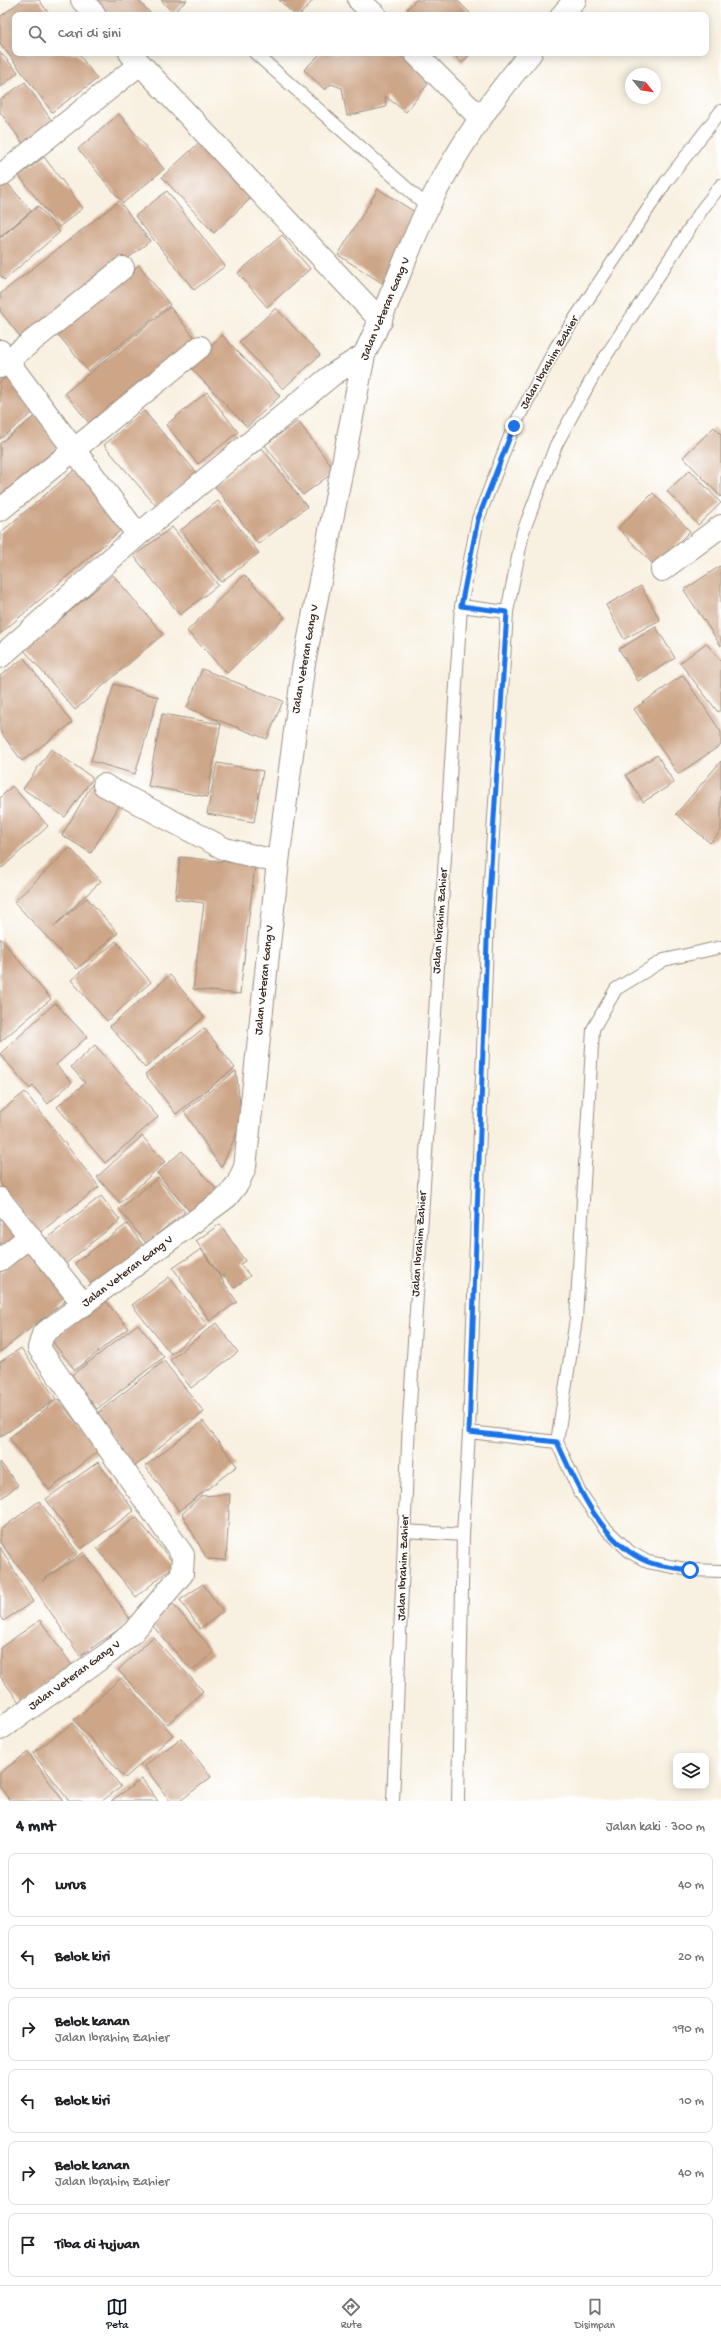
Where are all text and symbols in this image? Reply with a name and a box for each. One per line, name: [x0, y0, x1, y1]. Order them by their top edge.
search box: [12, 12, 709, 56]
icon: search: [26, 23, 48, 45]
text: Cari di sini: [58, 25, 121, 43]
north arrow: [625, 68, 661, 104]
street label: Jalan Veteran Gang V: [358, 255, 414, 363]
street label: Jalan Ibrahim Zahier: [518, 312, 583, 412]
route end: [505, 417, 523, 435]
street label: Jalan Veteran Gang V: [290, 603, 323, 715]
street label: Jalan Ibrahim Zahier: [430, 866, 452, 974]
street label: Jalan Veteran Gang V: [252, 924, 278, 1036]
street label: Jalan Ibrahim Zahier: [409, 1189, 431, 1297]
street label: Jalan Veteran Gang V: [80, 1233, 177, 1311]
street label: Jalan Ibrahim Zahier: [395, 1513, 413, 1621]
route start: [681, 1561, 699, 1579]
street label: Jalan Veteran Gang V: [26, 1638, 124, 1714]
map controls: [673, 1753, 709, 1789]
button: layers: [673, 1753, 709, 1789]
text: 4 mnt: [16, 1817, 55, 1837]
text: Jalan kaki · 300 m: [606, 1820, 705, 1835]
icon: ahead: [17, 1874, 39, 1896]
text: Lurus: [55, 1876, 85, 1894]
text: 40 m: [678, 1878, 704, 1893]
icon: left: [17, 1946, 39, 1968]
text: Belok kiri: [55, 1948, 110, 1966]
text: 20 m: [678, 1950, 704, 1965]
text: Belok kanan: [55, 2013, 129, 2031]
icon: right: [17, 2018, 39, 2040]
text: 190 m: [673, 2022, 704, 2037]
text: Jalan Ibrahim Zahier: [55, 2031, 169, 2046]
icon: left: [17, 2090, 39, 2112]
text: Belok kiri: [55, 2092, 110, 2110]
text: 10 m: [679, 2094, 704, 2109]
text: Belok kanan: [55, 2157, 129, 2175]
icon: right: [17, 2162, 39, 2184]
text: 40 m: [678, 2166, 704, 2181]
text: Jalan Ibrahim Zahier: [55, 2175, 169, 2190]
icon: arrive: [17, 2234, 39, 2256]
text: Tiba di tujuan: [55, 2236, 139, 2254]
tab: Peta: [106, 2296, 128, 2332]
tab: Rute: [340, 2296, 362, 2332]
tab: Disimpan: [574, 2296, 615, 2332]

